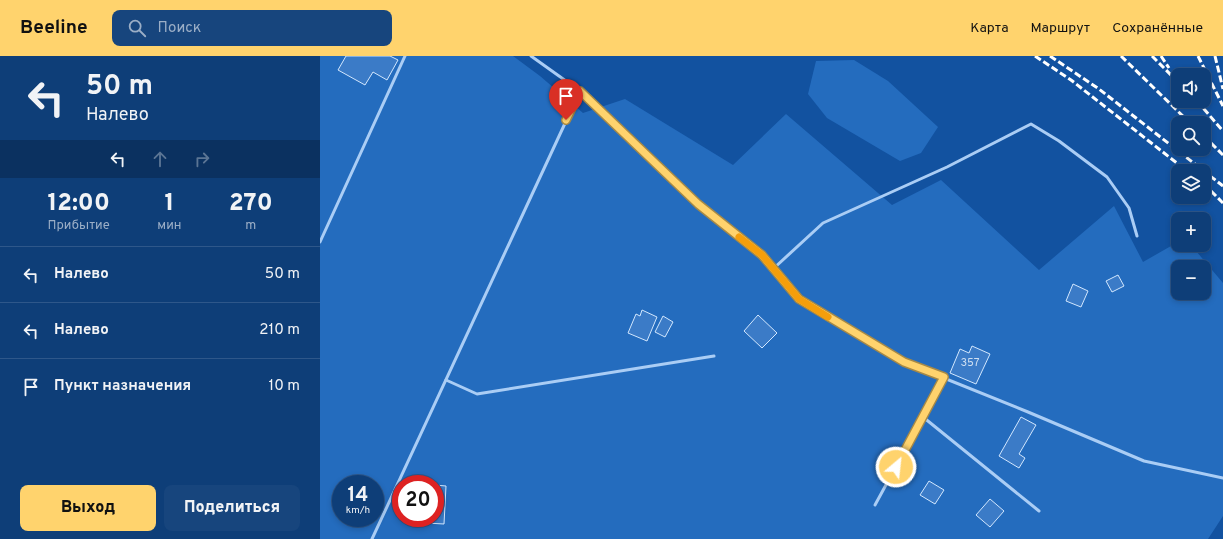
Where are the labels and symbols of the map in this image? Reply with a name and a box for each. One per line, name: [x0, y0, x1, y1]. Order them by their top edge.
pin: [549, 79, 583, 120]
house number: 357: [960, 356, 980, 370]
position arrow: [875, 446, 917, 488]
speed limit sign: 20: [392, 475, 444, 527]

